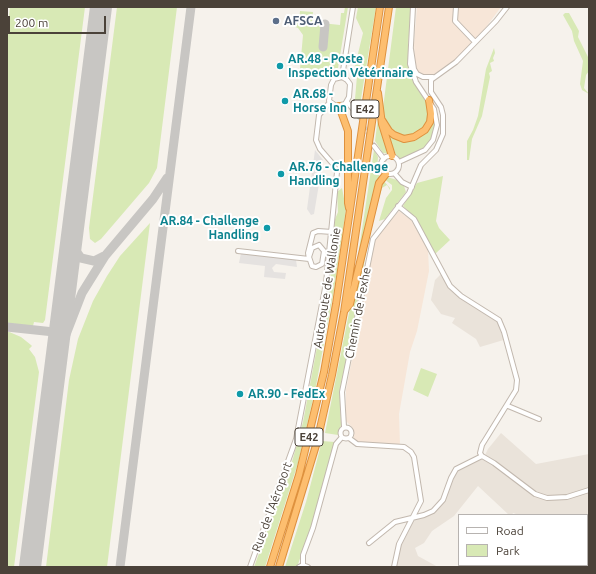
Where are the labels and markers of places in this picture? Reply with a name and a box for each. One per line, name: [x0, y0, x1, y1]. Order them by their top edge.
place label: AFSCA: [284, 14, 322, 28]
marker: AFSCA: [271, 16, 281, 26]
place label: AR.48 - Poste Inspection Vétérinaire: [288, 52, 413, 80]
marker: AR.48 - Poste Inspection Vétérinaire: [275, 61, 285, 71]
place label: AR.68 - Horse Inn: [293, 87, 347, 115]
marker: AR.68 - Horse Inn: [280, 96, 290, 106]
place label: AR.76 - Challenge Handling: [289, 160, 388, 188]
marker: AR.76 - Challenge Handling: [276, 169, 286, 179]
place label: AR.84 - Challenge Handling: [160, 214, 259, 242]
marker: AR.84 - Challenge Handling: [262, 223, 272, 233]
place label: AR.90 - FedEx: [248, 387, 325, 401]
marker: AR.90 - FedEx: [235, 389, 245, 399]

